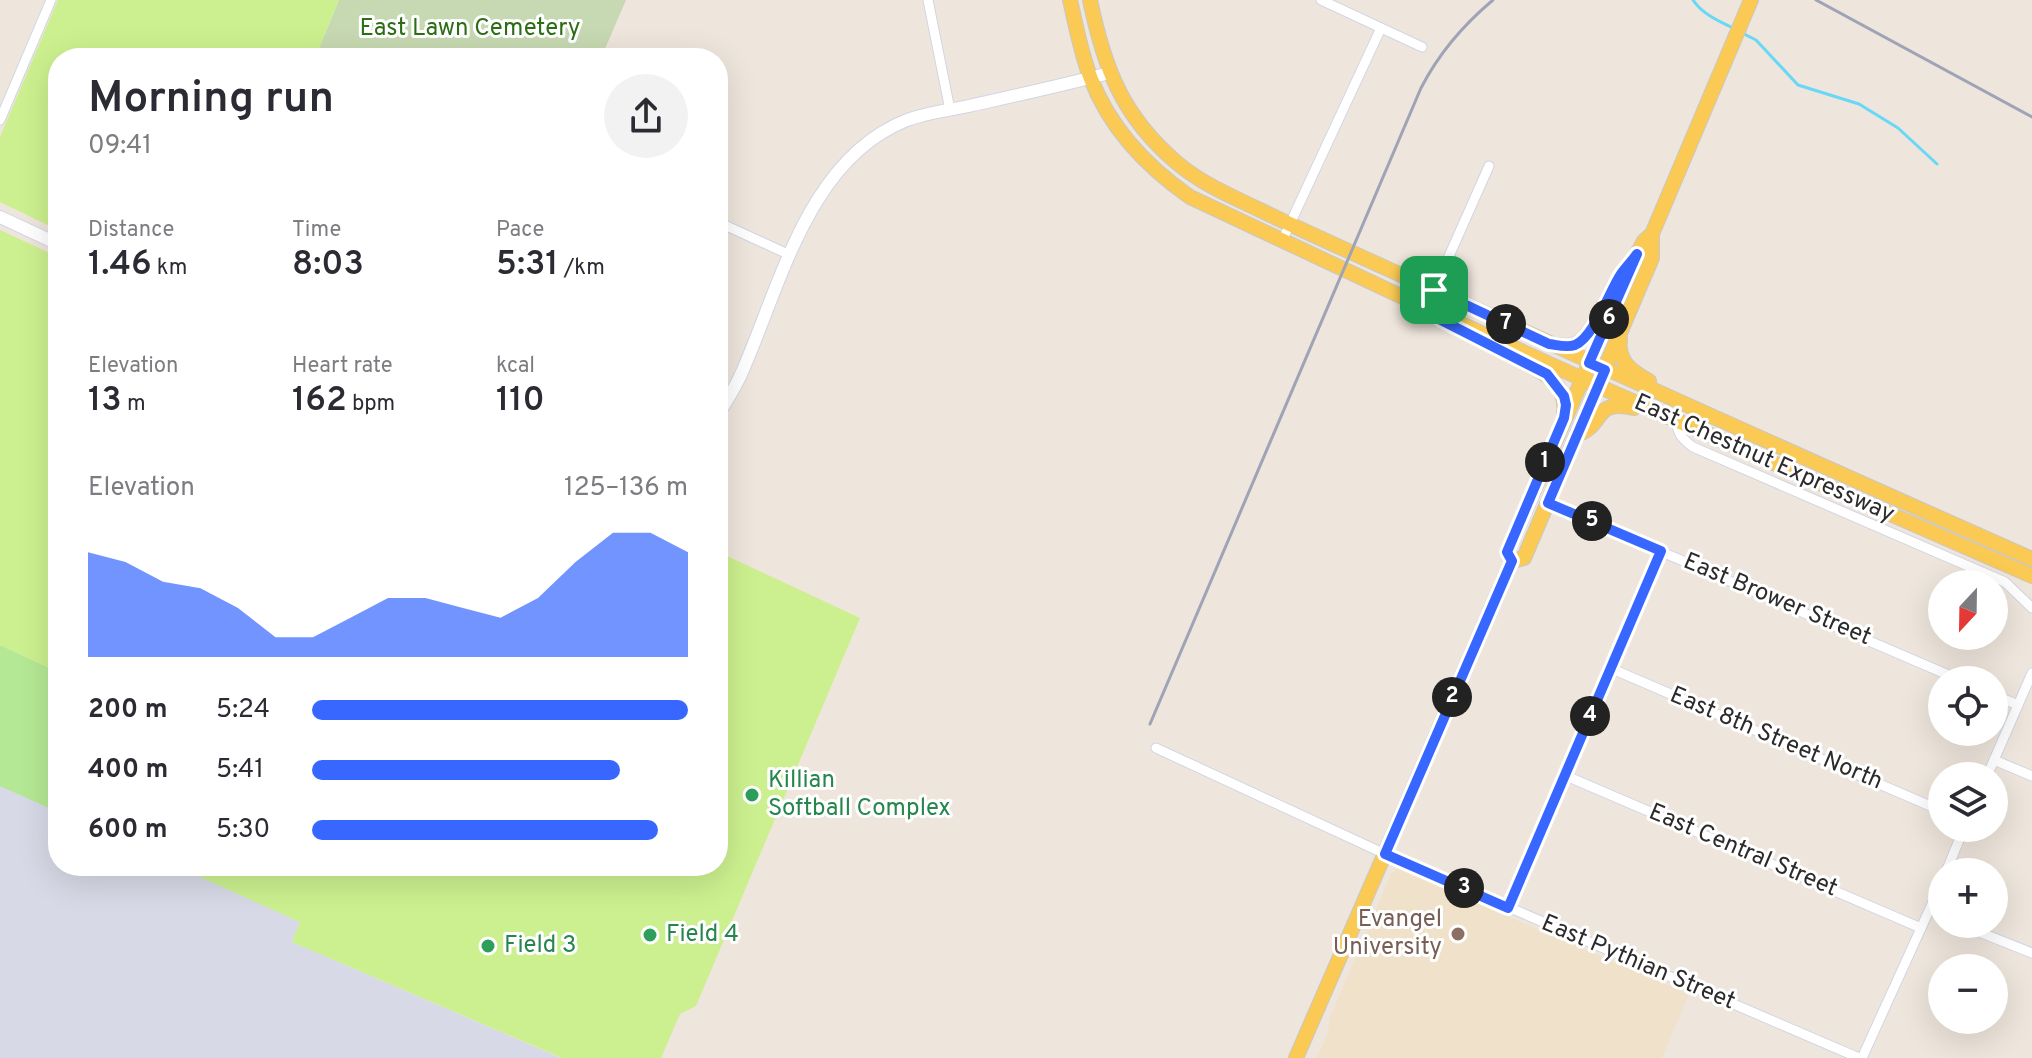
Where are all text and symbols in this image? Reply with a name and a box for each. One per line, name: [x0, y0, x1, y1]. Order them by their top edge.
park label: East Lawn Cemetery: [359, 14, 581, 44]
text: Morning run: [88, 72, 334, 128]
button: share: [604, 74, 688, 158]
text: 09:41: [88, 130, 152, 163]
text: Distance: [88, 217, 174, 244]
text: Time: [292, 217, 341, 244]
text: Pace: [496, 217, 544, 244]
text: 1.46: [88, 244, 152, 287]
text: 8:03: [292, 244, 364, 287]
text: 5:31: [496, 244, 559, 287]
text: km: [152, 255, 187, 282]
text: /km: [559, 255, 605, 282]
pin: [1400, 256, 1468, 324]
icon: arrive: [1412, 268, 1456, 312]
pin: 6: [1589, 299, 1629, 339]
pin: 7: [1486, 304, 1526, 344]
text: 6: [1602, 305, 1616, 332]
text: 7: [1500, 310, 1512, 337]
text: Elevation: [88, 353, 178, 380]
text: Heart rate: [292, 353, 393, 380]
text: kcal: [496, 353, 535, 380]
text: 13: [88, 380, 122, 423]
text: 162: [292, 380, 347, 423]
text: 110: [496, 380, 545, 423]
street label: East Chestnut Expressway: [1629, 388, 1899, 530]
text: m: [122, 391, 146, 418]
text: bpm: [347, 391, 395, 418]
pin: 1: [1525, 442, 1565, 482]
text: 1: [1541, 448, 1549, 475]
text: Elevation: [88, 472, 195, 505]
text: 125–136 m: [564, 472, 688, 505]
pin: 5: [1572, 501, 1612, 541]
text: 5: [1585, 507, 1599, 534]
street label: East Brower Street: [1678, 547, 1876, 653]
north arrow: [1928, 570, 2008, 650]
map controls: [1928, 570, 2008, 1034]
button: locate: [1928, 666, 2008, 746]
pin: 2: [1432, 677, 1472, 717]
street label: East 8th Street North: [1665, 681, 1887, 797]
text: 2: [1445, 683, 1459, 710]
text: 200 m: [88, 694, 167, 727]
text: 5:24: [216, 694, 270, 727]
pin: 4: [1570, 696, 1610, 736]
text: 4: [1583, 702, 1597, 729]
text: 400 m: [88, 754, 168, 787]
text: 5:41: [216, 754, 264, 787]
button: layers: [1928, 762, 2008, 842]
place label: Killian Softball Complex: [768, 766, 951, 824]
marker: Killian Softball Complex: [743, 786, 761, 804]
street label: East Central Street: [1644, 798, 1842, 904]
text: 600 m: [88, 814, 168, 847]
text: 5:30: [216, 814, 270, 847]
button: +: [1928, 858, 2008, 938]
pin: 3: [1444, 868, 1484, 908]
text: 3: [1457, 874, 1471, 901]
place label: Evangel University: [1333, 905, 1442, 963]
street label: East Pythian Street: [1537, 909, 1739, 1017]
place label: Field 4: [666, 920, 739, 950]
marker: Evangel University: [1449, 925, 1467, 943]
marker: Field 4: [641, 926, 659, 944]
place label: Field 3: [504, 931, 576, 961]
marker: Field 3: [479, 937, 497, 955]
button: −: [1928, 954, 2008, 1034]

